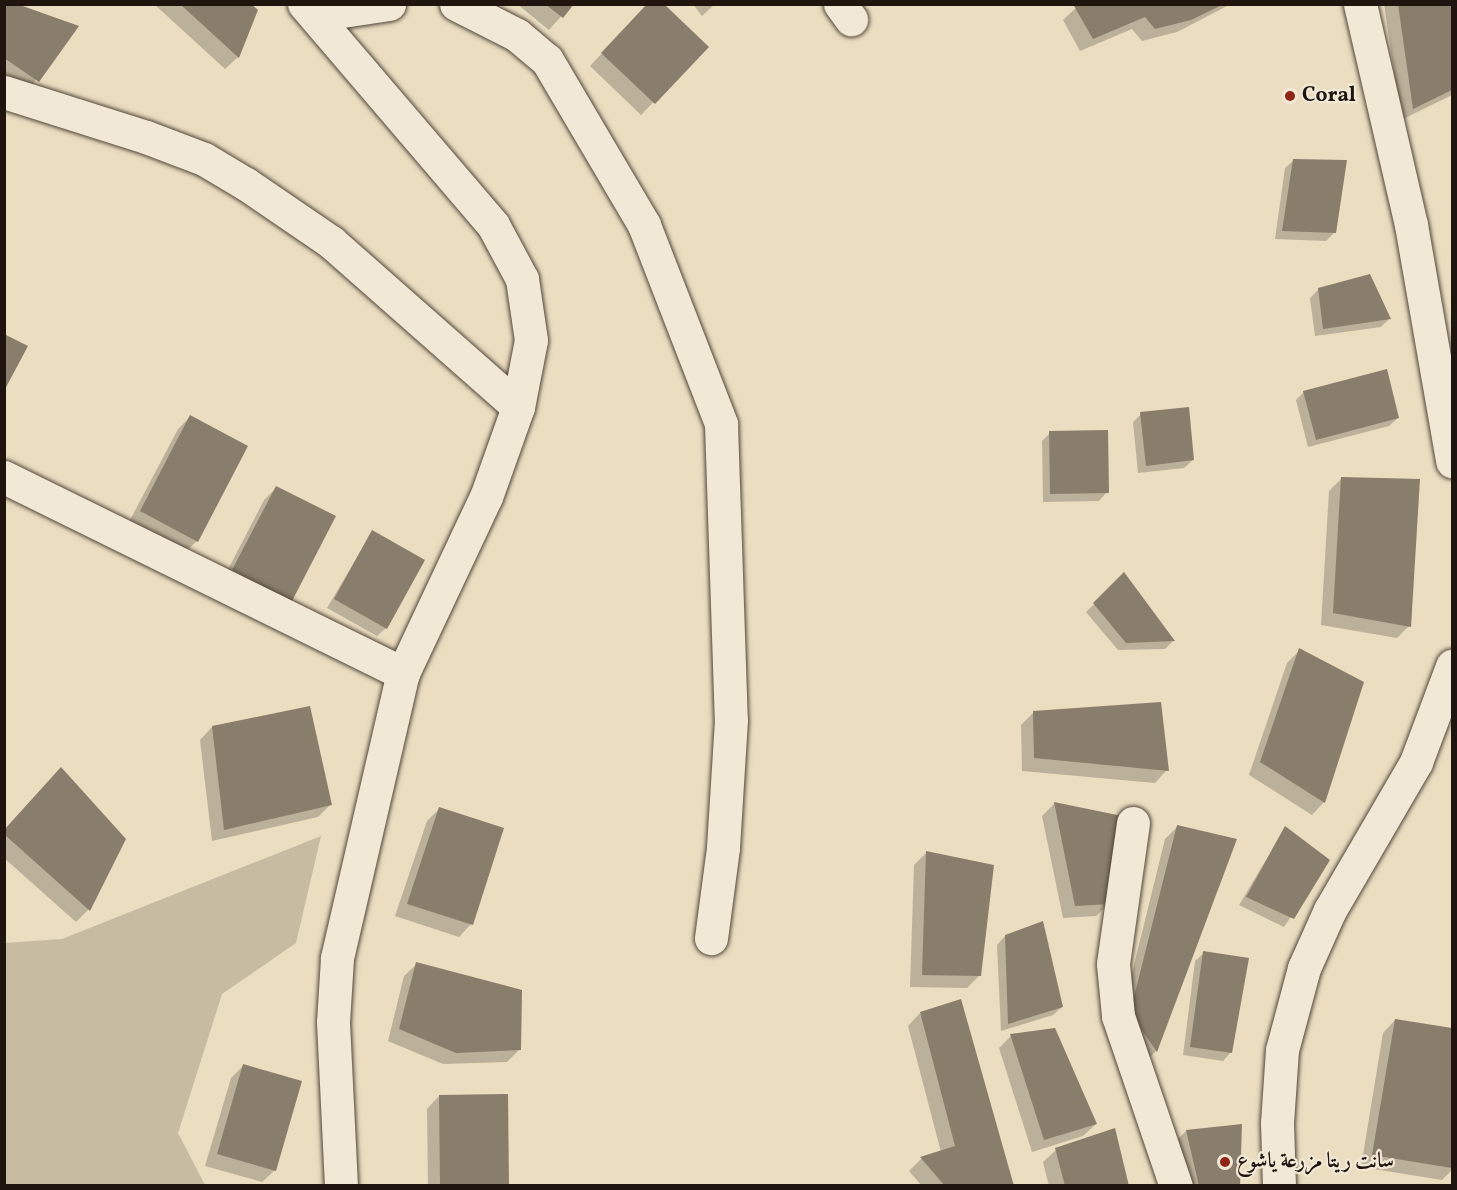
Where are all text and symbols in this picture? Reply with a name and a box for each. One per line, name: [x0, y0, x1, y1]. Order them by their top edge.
place label: Coral: [1302, 83, 1356, 109]
marker: Coral: [1283, 89, 1297, 103]
place label: سانت ريتا مزرعة ياشوع: [1237, 1149, 1394, 1175]
marker: سانت ريتا مزرعة ياشوع: [1218, 1155, 1232, 1169]

